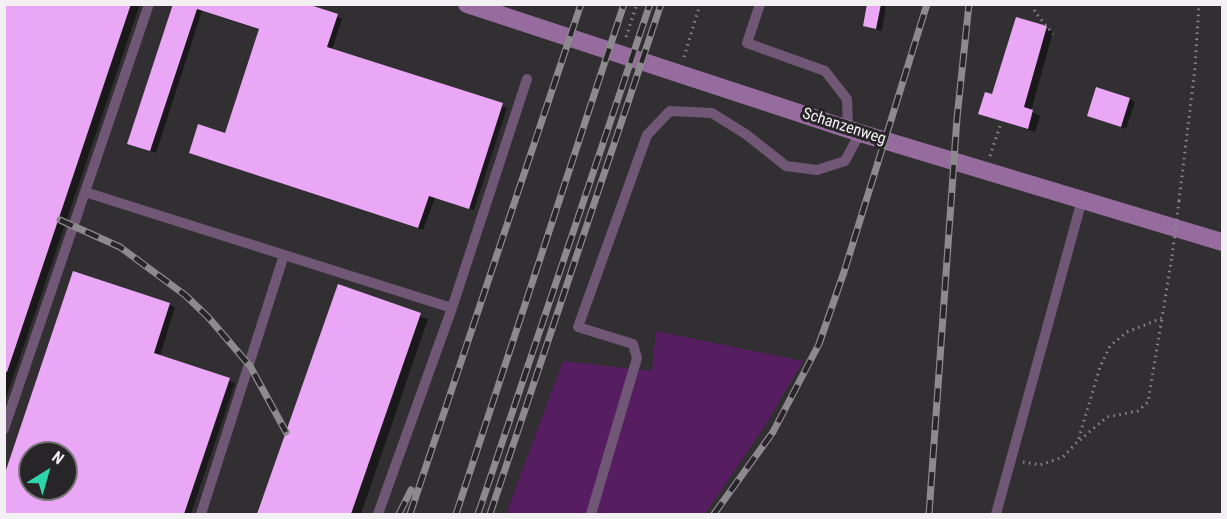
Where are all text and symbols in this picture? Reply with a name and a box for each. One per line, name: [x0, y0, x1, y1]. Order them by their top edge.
street label: Schanzenweg: [800, 104, 888, 150]
north arrow: [18, 441, 78, 501]
text: N: [48, 447, 68, 468]

